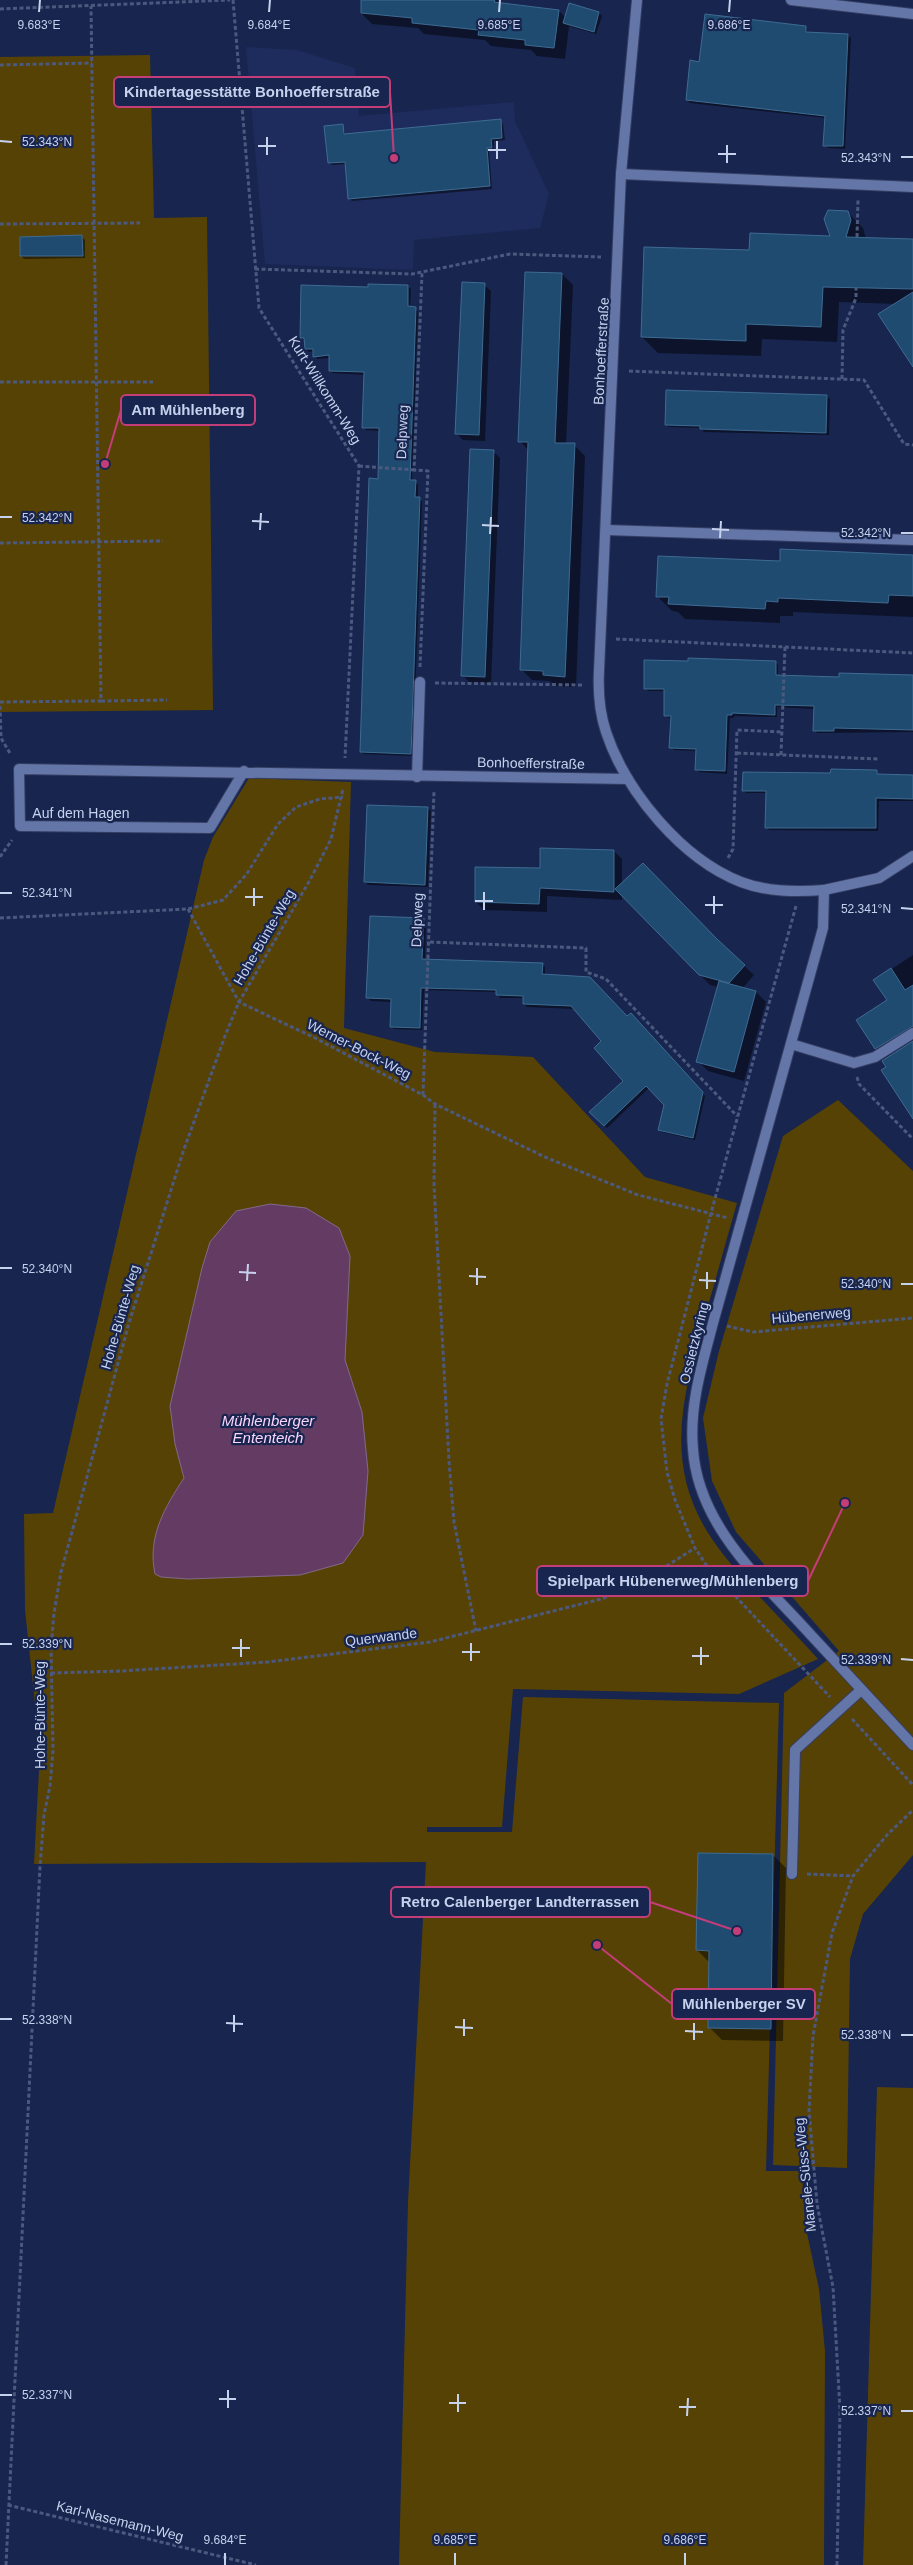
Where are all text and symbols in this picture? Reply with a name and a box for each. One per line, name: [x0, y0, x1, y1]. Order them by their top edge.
text: 9.683°E: [18, 18, 60, 32]
text: 9.684°E: [248, 18, 290, 32]
text: 9.685°E: [478, 18, 520, 32]
text: 9.686°E: [708, 18, 750, 32]
callout: Kindertagesstätte Bonhoefferstraße: [114, 77, 390, 107]
text: Kindertagesstätte Bonhoefferstraße: [124, 83, 380, 100]
text: 52.343°N: [22, 135, 72, 149]
text: 52.343°N: [841, 151, 891, 165]
street label: Bonhoefferstraße: [590, 296, 612, 405]
street label: Kurt-Willkomm-Weg: [285, 333, 365, 447]
callout: Am Mühlenberg: [121, 395, 255, 425]
text: Am Mühlenberg: [131, 401, 245, 418]
street label: Delpweg: [393, 404, 411, 460]
text: 52.342°N: [22, 511, 72, 525]
text: 52.342°N: [841, 526, 891, 540]
street label: Bonhoefferstraße: [477, 754, 585, 772]
street label: Auf dem Hagen: [32, 805, 130, 821]
text: 52.341°N: [22, 886, 72, 900]
street label: Hohe-Bünte-Weg: [230, 886, 298, 988]
street label: Delpweg: [408, 892, 426, 948]
text: 52.341°N: [841, 902, 891, 916]
street label: Werner-Bock-Weg: [304, 1016, 414, 1082]
text: 52.340°N: [22, 1262, 72, 1276]
street label: Hohe-Bünte-Weg: [97, 1263, 143, 1371]
text: 52.340°N: [841, 1277, 891, 1291]
street label: Ossietzkyring: [676, 1300, 712, 1386]
street label: Hübenerweg: [771, 1304, 851, 1326]
water label: Mühlenberger Ententeich: [222, 1412, 315, 1446]
callout: Spielpark Hübenerweg/Mühlenberg: [537, 1566, 808, 1596]
text: Spielpark Hübenerweg/Mühlenberg: [548, 1572, 798, 1589]
street label: Querwande: [344, 1625, 418, 1649]
text: 52.339°N: [22, 1637, 72, 1651]
text: 52.339°N: [841, 1653, 891, 1667]
street label: Hohe-Bünte-Weg: [32, 1661, 48, 1769]
callout: Retro Calenberger Landterrassen: [391, 1887, 650, 1917]
text: Retro Calenberger Landterrassen: [401, 1893, 639, 1910]
callout: Mühlenberger SV: [672, 1989, 815, 2019]
text: Mühlenberger SV: [682, 1995, 806, 2012]
text: 52.338°N: [22, 2013, 72, 2027]
text: 52.338°N: [841, 2028, 891, 2042]
street label: Manele-Süss-Weg: [791, 2117, 819, 2233]
text: 52.337°N: [22, 2388, 72, 2402]
text: 52.337°N: [841, 2404, 891, 2418]
street label: Karl-Nasemann-Weg: [55, 2497, 185, 2545]
text: 9.684°E: [204, 2533, 246, 2547]
text: 9.685°E: [434, 2533, 476, 2547]
text: 9.686°E: [664, 2533, 706, 2547]

